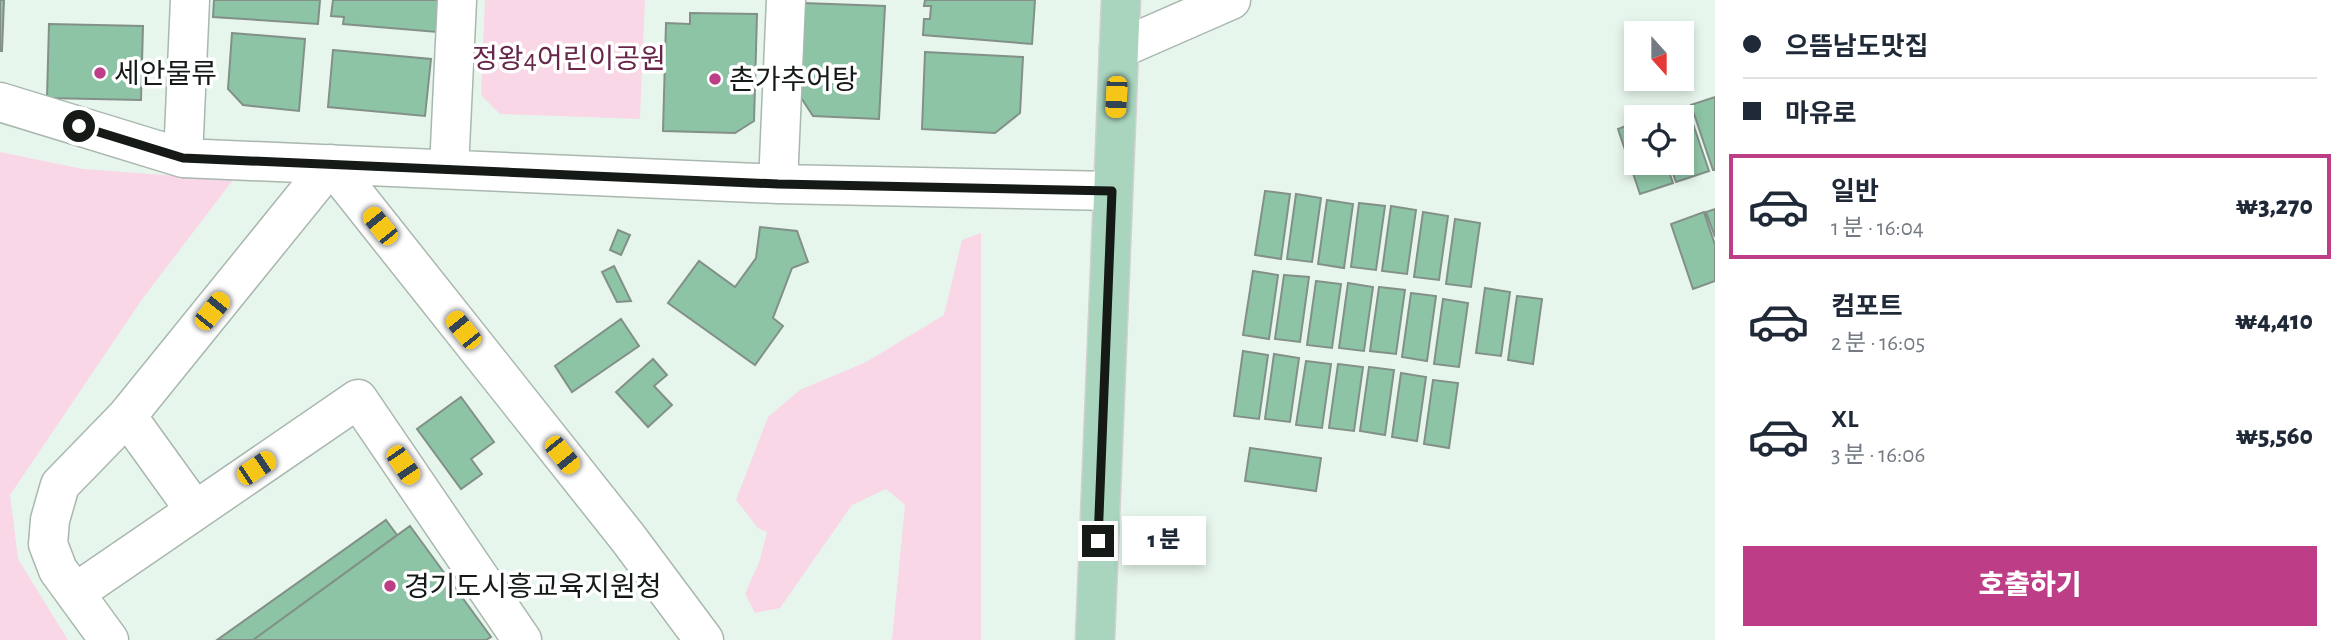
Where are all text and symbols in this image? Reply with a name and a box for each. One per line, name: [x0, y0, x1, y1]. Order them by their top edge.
north arrow: [1624, 21, 1694, 91]
map controls: [1624, 21, 1694, 175]
text: 으뜸남도맛집: [1785, 34, 1929, 60]
park label: 정왕4어린이공원: [472, 44, 666, 74]
place label: 세안물류: [114, 59, 217, 89]
marker: 세안물류: [92, 65, 108, 81]
place label: 촌가추어탕: [729, 65, 858, 95]
marker: 촌가추어탕: [707, 71, 723, 87]
car: [1105, 75, 1128, 119]
text: 마유로: [1785, 101, 1857, 127]
button: locate: [1624, 105, 1694, 175]
route start: [63, 110, 95, 142]
icon: car: [1747, 175, 1810, 238]
text: 일반: [1831, 179, 1879, 205]
text: ₩3,270: [2236, 193, 2313, 219]
car: [359, 203, 402, 249]
text: 1 분 · 16:04: [1831, 217, 1924, 240]
car: [191, 288, 234, 334]
icon: car: [1747, 290, 1810, 353]
text: 컴포트: [1831, 294, 1903, 320]
car: [442, 307, 485, 353]
text: ₩4,410: [2235, 308, 2313, 334]
text: 2 분 · 16:05: [1831, 332, 1925, 355]
icon: car: [1747, 405, 1810, 468]
text: XL: [1831, 406, 1858, 432]
text: ₩5,560: [2236, 423, 2313, 449]
car: [541, 432, 584, 478]
car: [383, 442, 424, 488]
text: 3 분 · 16:06: [1831, 444, 1925, 467]
car: [233, 448, 280, 488]
callout: 1 분: [1122, 516, 1206, 566]
route end: [1082, 525, 1114, 557]
text: 1 분: [1148, 529, 1180, 552]
button: 호출하기: [1743, 546, 2317, 626]
place label: 경기도시흥교육지원청: [404, 572, 662, 602]
marker: 경기도시흥교육지원청: [382, 578, 398, 594]

